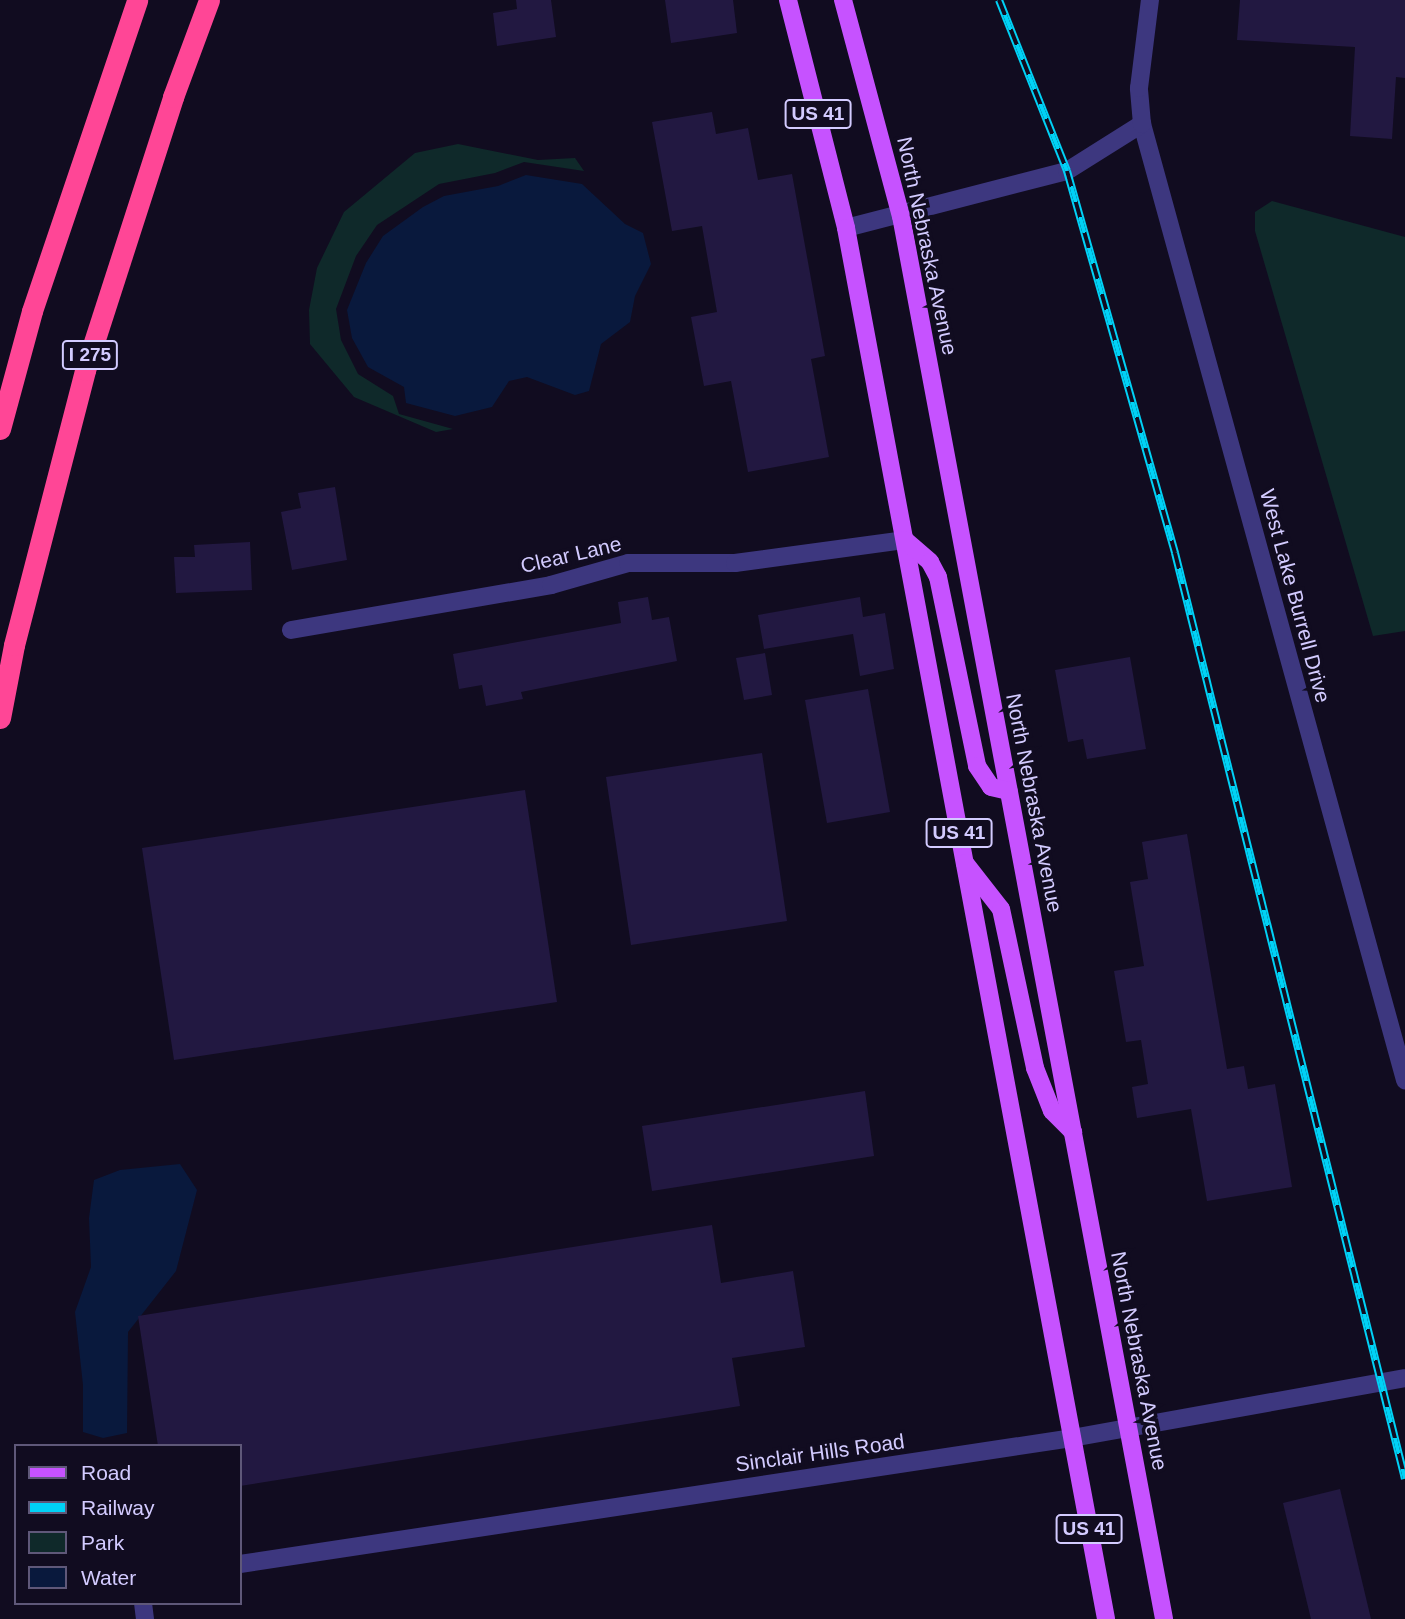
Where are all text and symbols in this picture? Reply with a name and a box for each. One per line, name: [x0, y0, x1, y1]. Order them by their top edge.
road number: US 41: [783, 98, 853, 130]
street label: North Nebraska Avenue: [891, 134, 963, 358]
road number: I 275: [60, 340, 120, 370]
street label: West Lake Burrell Drive: [1254, 486, 1336, 706]
street label: Clear Lane: [518, 531, 624, 579]
street label: North Nebraska Avenue: [1000, 691, 1068, 915]
road number: US 41: [924, 818, 994, 848]
street label: North Nebraska Avenue: [1105, 1249, 1173, 1473]
street label: Sinclair Hills Road: [734, 1429, 906, 1477]
legend: [14, 1444, 242, 1605]
text: Road: [81, 1461, 131, 1484]
text: Railway: [81, 1496, 155, 1519]
road number: US 41: [1054, 1513, 1124, 1544]
text: Park: [81, 1531, 124, 1554]
text: Water: [81, 1566, 136, 1589]

